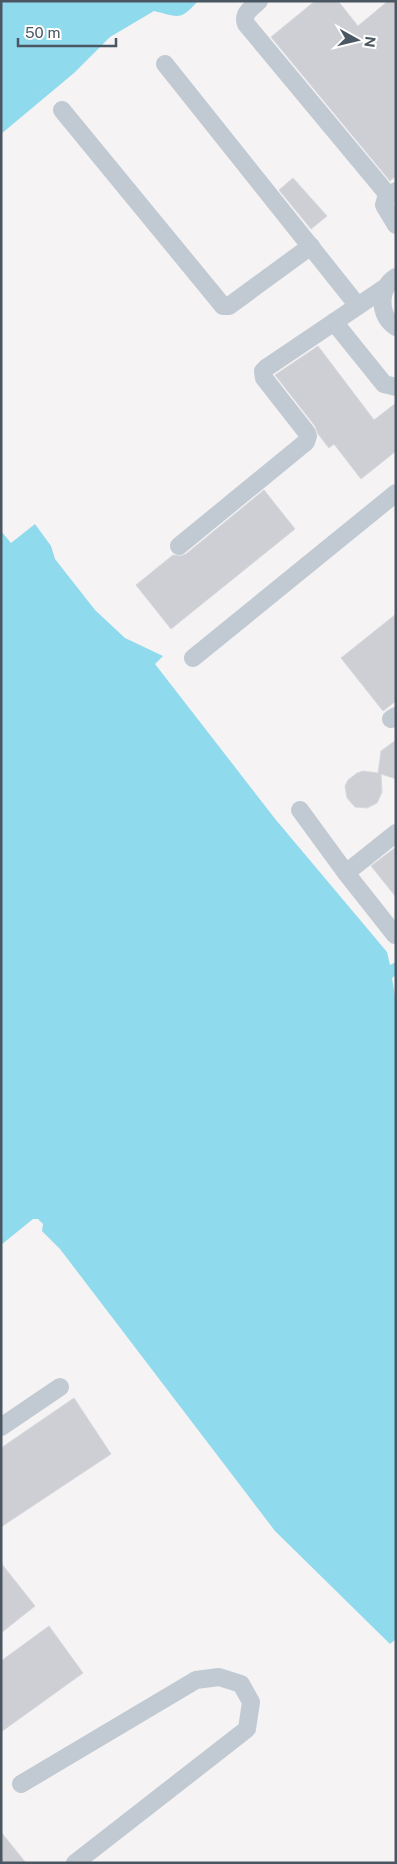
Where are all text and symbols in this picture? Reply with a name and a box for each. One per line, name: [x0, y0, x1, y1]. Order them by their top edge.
scale bar: [18, 15, 115, 47]
north arrow: [332, 15, 382, 65]
text: 50 m: [25, 24, 60, 41]
text: N: [361, 35, 379, 48]

